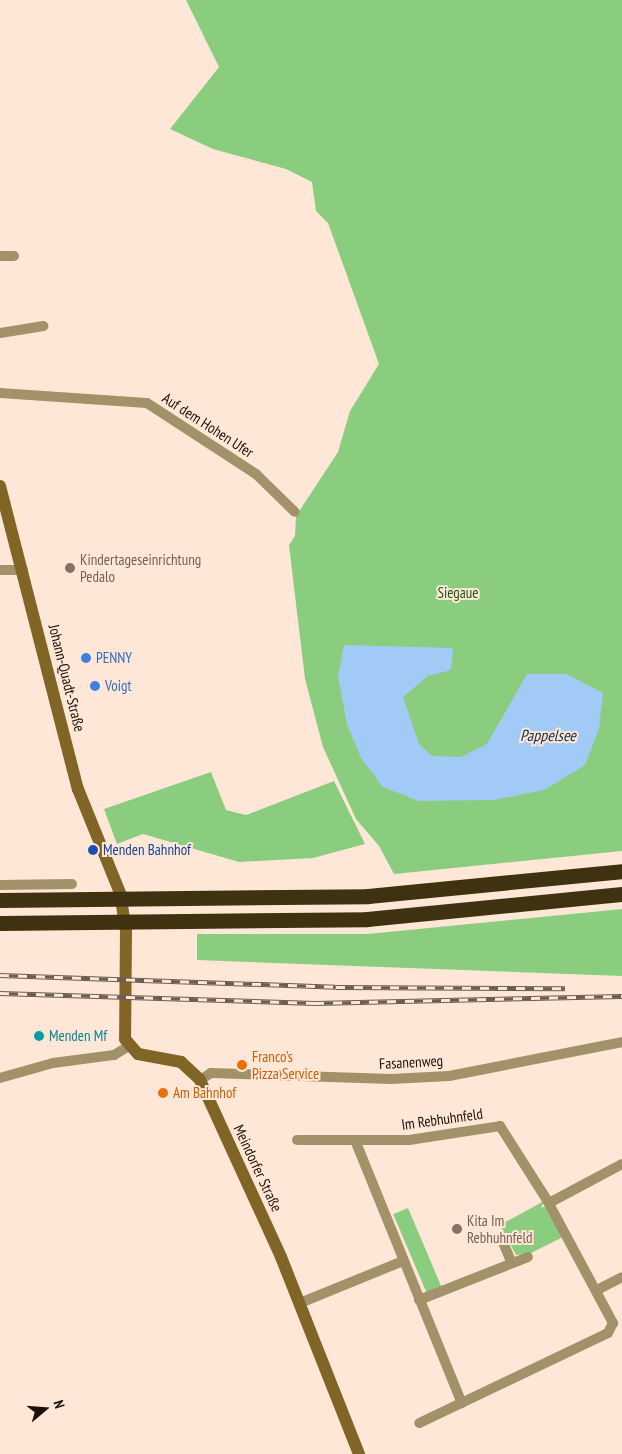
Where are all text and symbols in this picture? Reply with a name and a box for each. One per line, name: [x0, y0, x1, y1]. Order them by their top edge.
street label: Auf dem Hohen Ufer: [159, 389, 257, 461]
place label: Kindertageseinrichtung Pedalo: [80, 550, 201, 585]
marker: Kindertageseinrichtung Pedalo: [64, 562, 76, 574]
park label: Siegaue: [438, 584, 478, 602]
street label: Johann-Quadt-Straße: [45, 623, 89, 733]
place label: PENNY: [96, 649, 132, 667]
marker: PENNY: [80, 652, 92, 664]
place label: Voigt: [105, 677, 132, 695]
marker: Voigt: [89, 680, 101, 692]
water label: Pappelsee: [520, 725, 576, 745]
place label: Menden Bahnhof: [103, 841, 191, 859]
marker: Menden Bahnhof: [87, 844, 99, 856]
place label: Menden Mf: [49, 1027, 107, 1045]
marker: Menden Mf: [33, 1030, 45, 1042]
place label: Franco's Pizza Service: [252, 1047, 319, 1082]
street label: Fasanenweg: [379, 1051, 443, 1073]
marker: Franco's Pizza Service: [236, 1059, 248, 1071]
place label: Am Bahnhof: [173, 1084, 236, 1102]
marker: Am Bahnhof: [157, 1087, 169, 1099]
street label: Im Rebhuhnfeld: [400, 1104, 484, 1134]
street label: Meindorfer Straße: [230, 1122, 286, 1214]
place label: Kita Im Rebhuhnfeld: [467, 1211, 533, 1246]
marker: Kita Im Rebhuhnfeld: [451, 1223, 463, 1235]
north arrow: [20, 1384, 70, 1434]
text: N: [50, 1398, 69, 1411]

